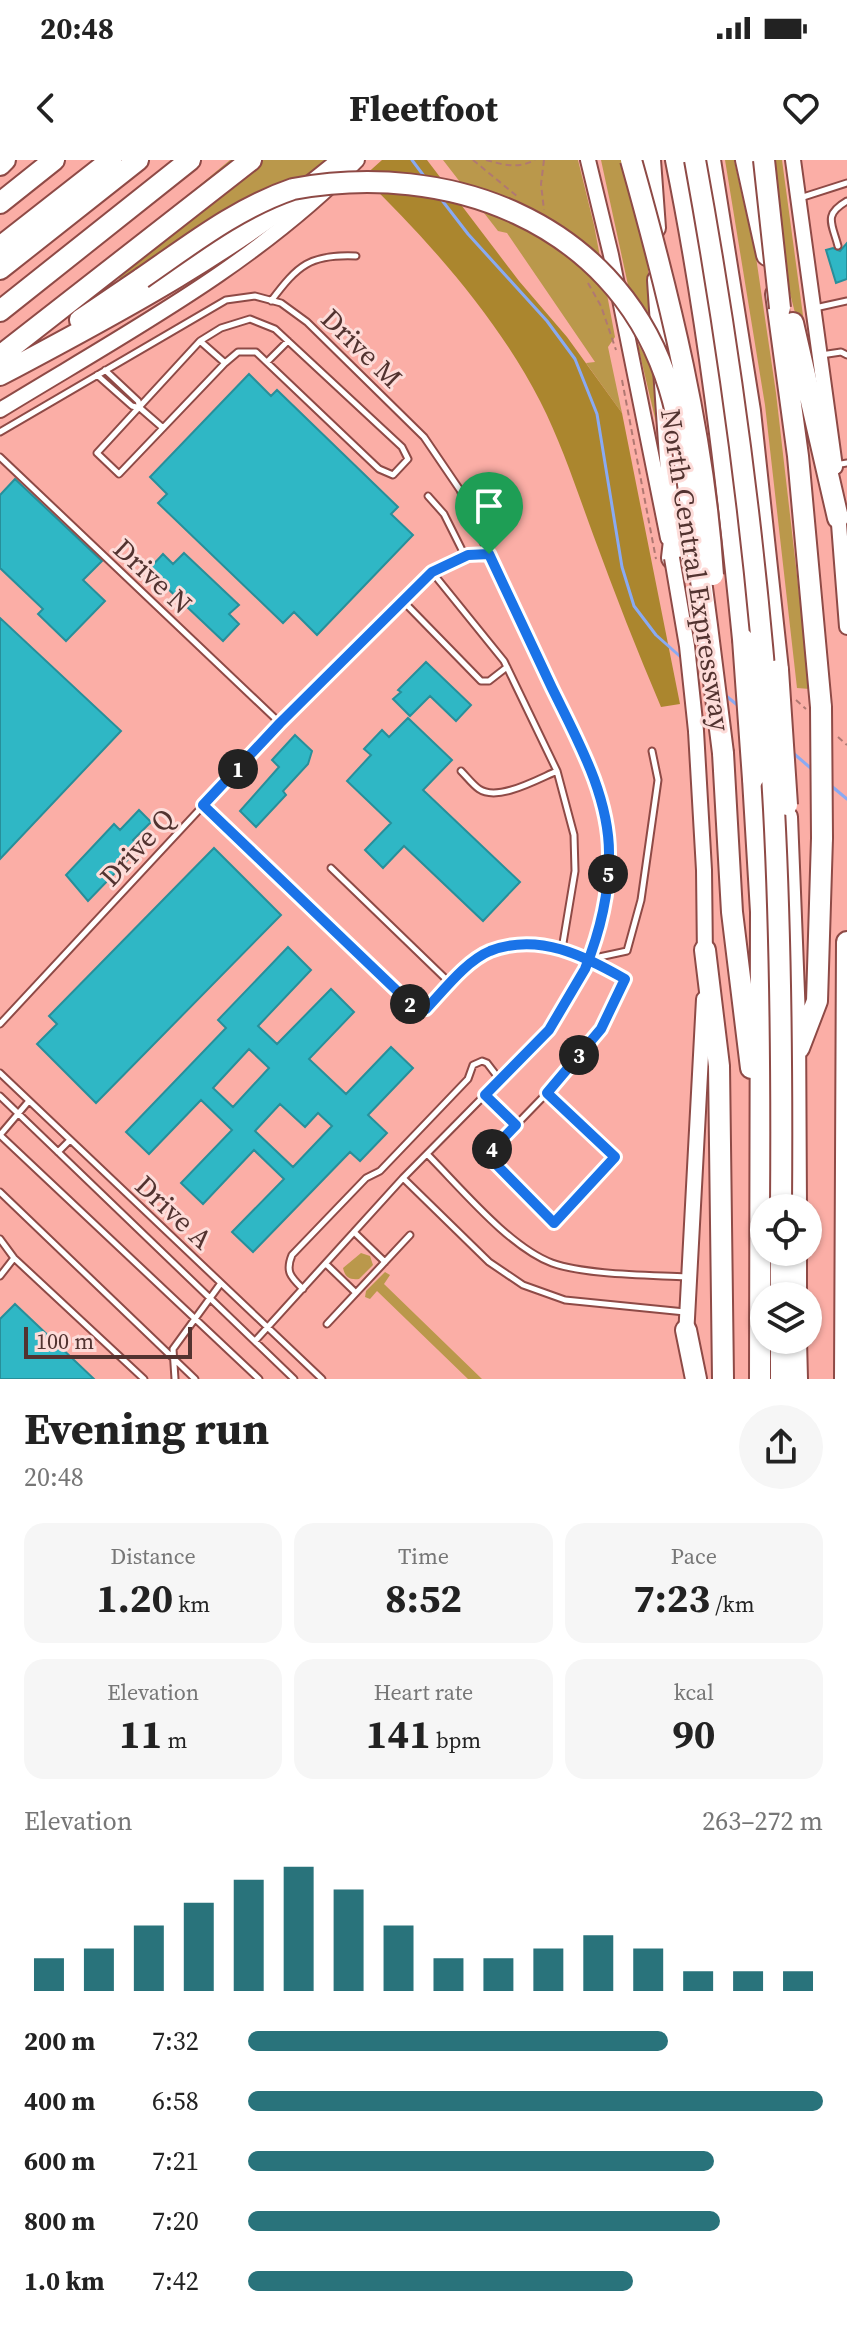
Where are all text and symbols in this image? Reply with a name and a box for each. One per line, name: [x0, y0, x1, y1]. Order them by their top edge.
text: 20:48: [40, 8, 114, 49]
text: Fleetfoot: [349, 84, 498, 133]
icon: back: [24, 86, 68, 130]
icon: heart: [779, 86, 823, 130]
street label: Drive M: [313, 300, 411, 396]
street label: North Central Expressway: [652, 406, 740, 734]
pin: [455, 472, 523, 554]
icon: arrive: [467, 484, 511, 528]
street label: Drive N: [105, 530, 201, 622]
pin: 1: [218, 749, 258, 789]
text: 1: [232, 754, 244, 784]
street label: Drive Q: [91, 800, 183, 894]
pin: 5: [588, 854, 628, 894]
text: 5: [602, 859, 614, 889]
pin: 2: [390, 984, 430, 1024]
text: 2: [404, 989, 416, 1019]
pin: 3: [559, 1035, 599, 1075]
text: 3: [573, 1040, 585, 1070]
pin: 4: [472, 1129, 512, 1169]
text: 4: [486, 1134, 498, 1164]
street label: Drive A: [127, 1167, 221, 1258]
map controls: [750, 1194, 822, 1354]
button: locate: [750, 1194, 822, 1266]
button: layers: [750, 1282, 822, 1354]
scale bar: [24, 1323, 192, 1359]
text: 100 m: [36, 1326, 94, 1356]
text: Evening run: [24, 1398, 269, 1459]
button: share: [739, 1405, 823, 1489]
text: 20:48: [24, 1459, 84, 1495]
text: Distance: [111, 1541, 196, 1571]
text: Time: [398, 1541, 449, 1571]
text: Pace: [671, 1541, 717, 1571]
text: 1.20: [96, 1571, 173, 1625]
text: 8:52: [385, 1571, 462, 1625]
text: 7:23: [633, 1571, 710, 1625]
text: km: [173, 1589, 210, 1619]
text: /km: [710, 1589, 754, 1619]
text: Elevation: [107, 1677, 199, 1707]
text: Heart rate: [374, 1677, 473, 1707]
text: kcal: [674, 1677, 714, 1707]
text: 11: [119, 1707, 162, 1761]
text: 141: [366, 1707, 431, 1761]
text: 90: [672, 1707, 716, 1761]
text: m: [162, 1725, 187, 1755]
text: bpm: [431, 1725, 481, 1755]
text: Elevation: [24, 1803, 133, 1839]
text: 263–272 m: [702, 1803, 823, 1839]
text: 200 m: [24, 2023, 95, 2059]
text: 7:32: [152, 2023, 199, 2059]
text: 400 m: [24, 2083, 95, 2119]
text: 6:58: [152, 2083, 199, 2119]
text: 600 m: [24, 2143, 95, 2179]
text: 7:21: [152, 2143, 199, 2179]
text: 800 m: [24, 2203, 95, 2239]
text: 7:20: [152, 2203, 199, 2239]
text: 1.0 km: [24, 2263, 105, 2299]
text: 7:42: [152, 2263, 199, 2299]

